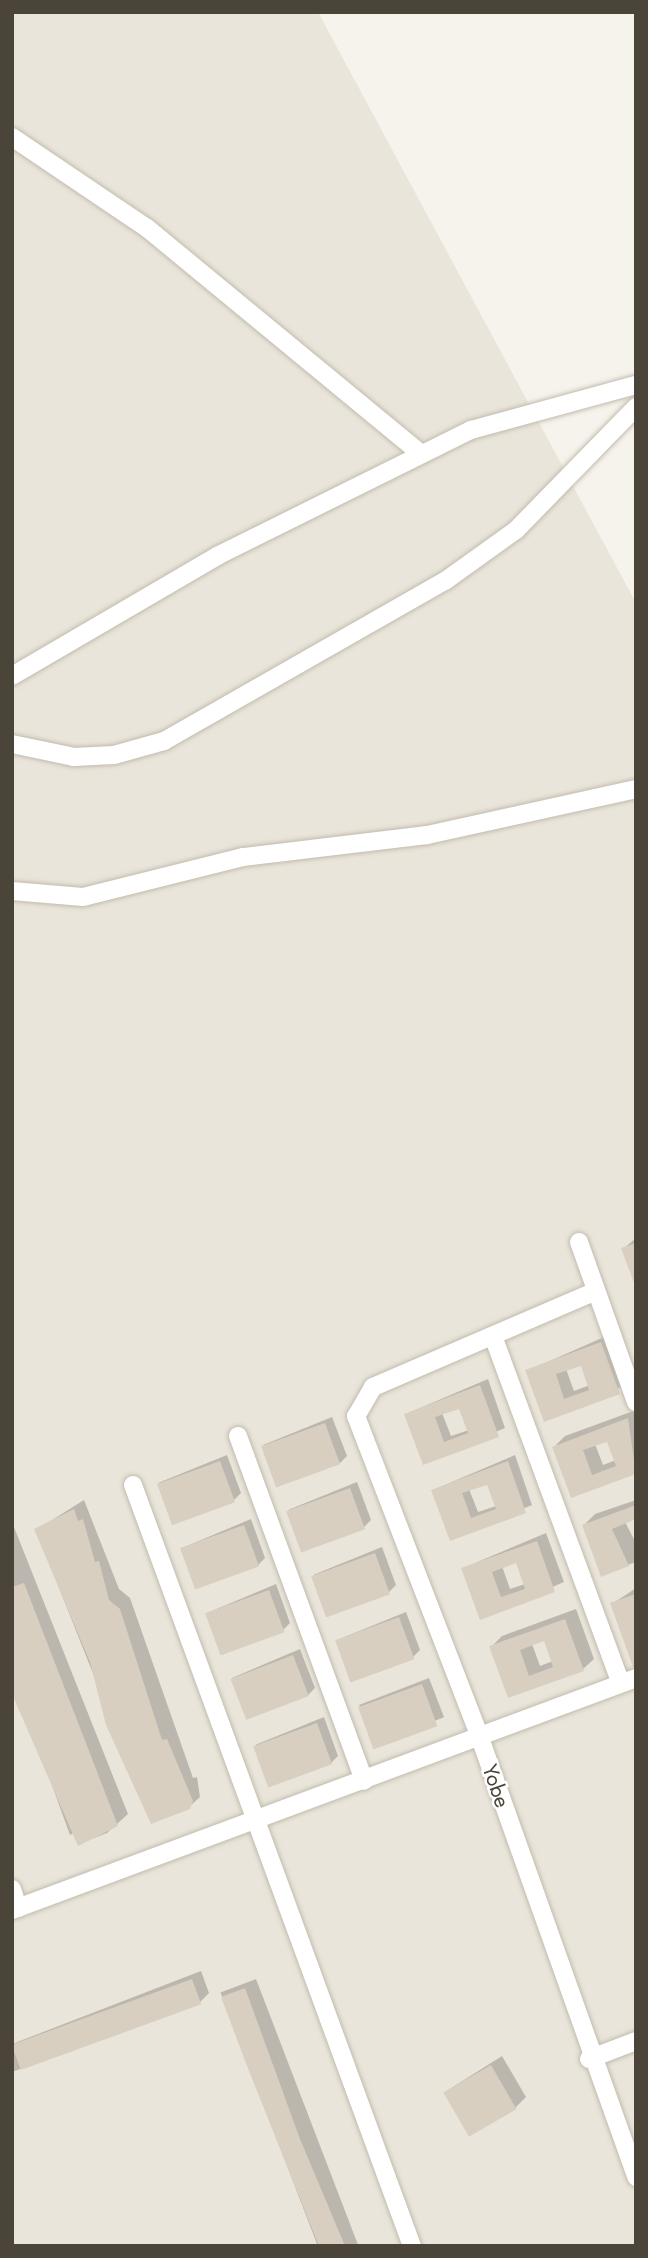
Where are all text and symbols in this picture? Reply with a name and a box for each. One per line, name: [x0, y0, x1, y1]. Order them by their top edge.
street label: Yobe: [477, 1761, 515, 1811]

